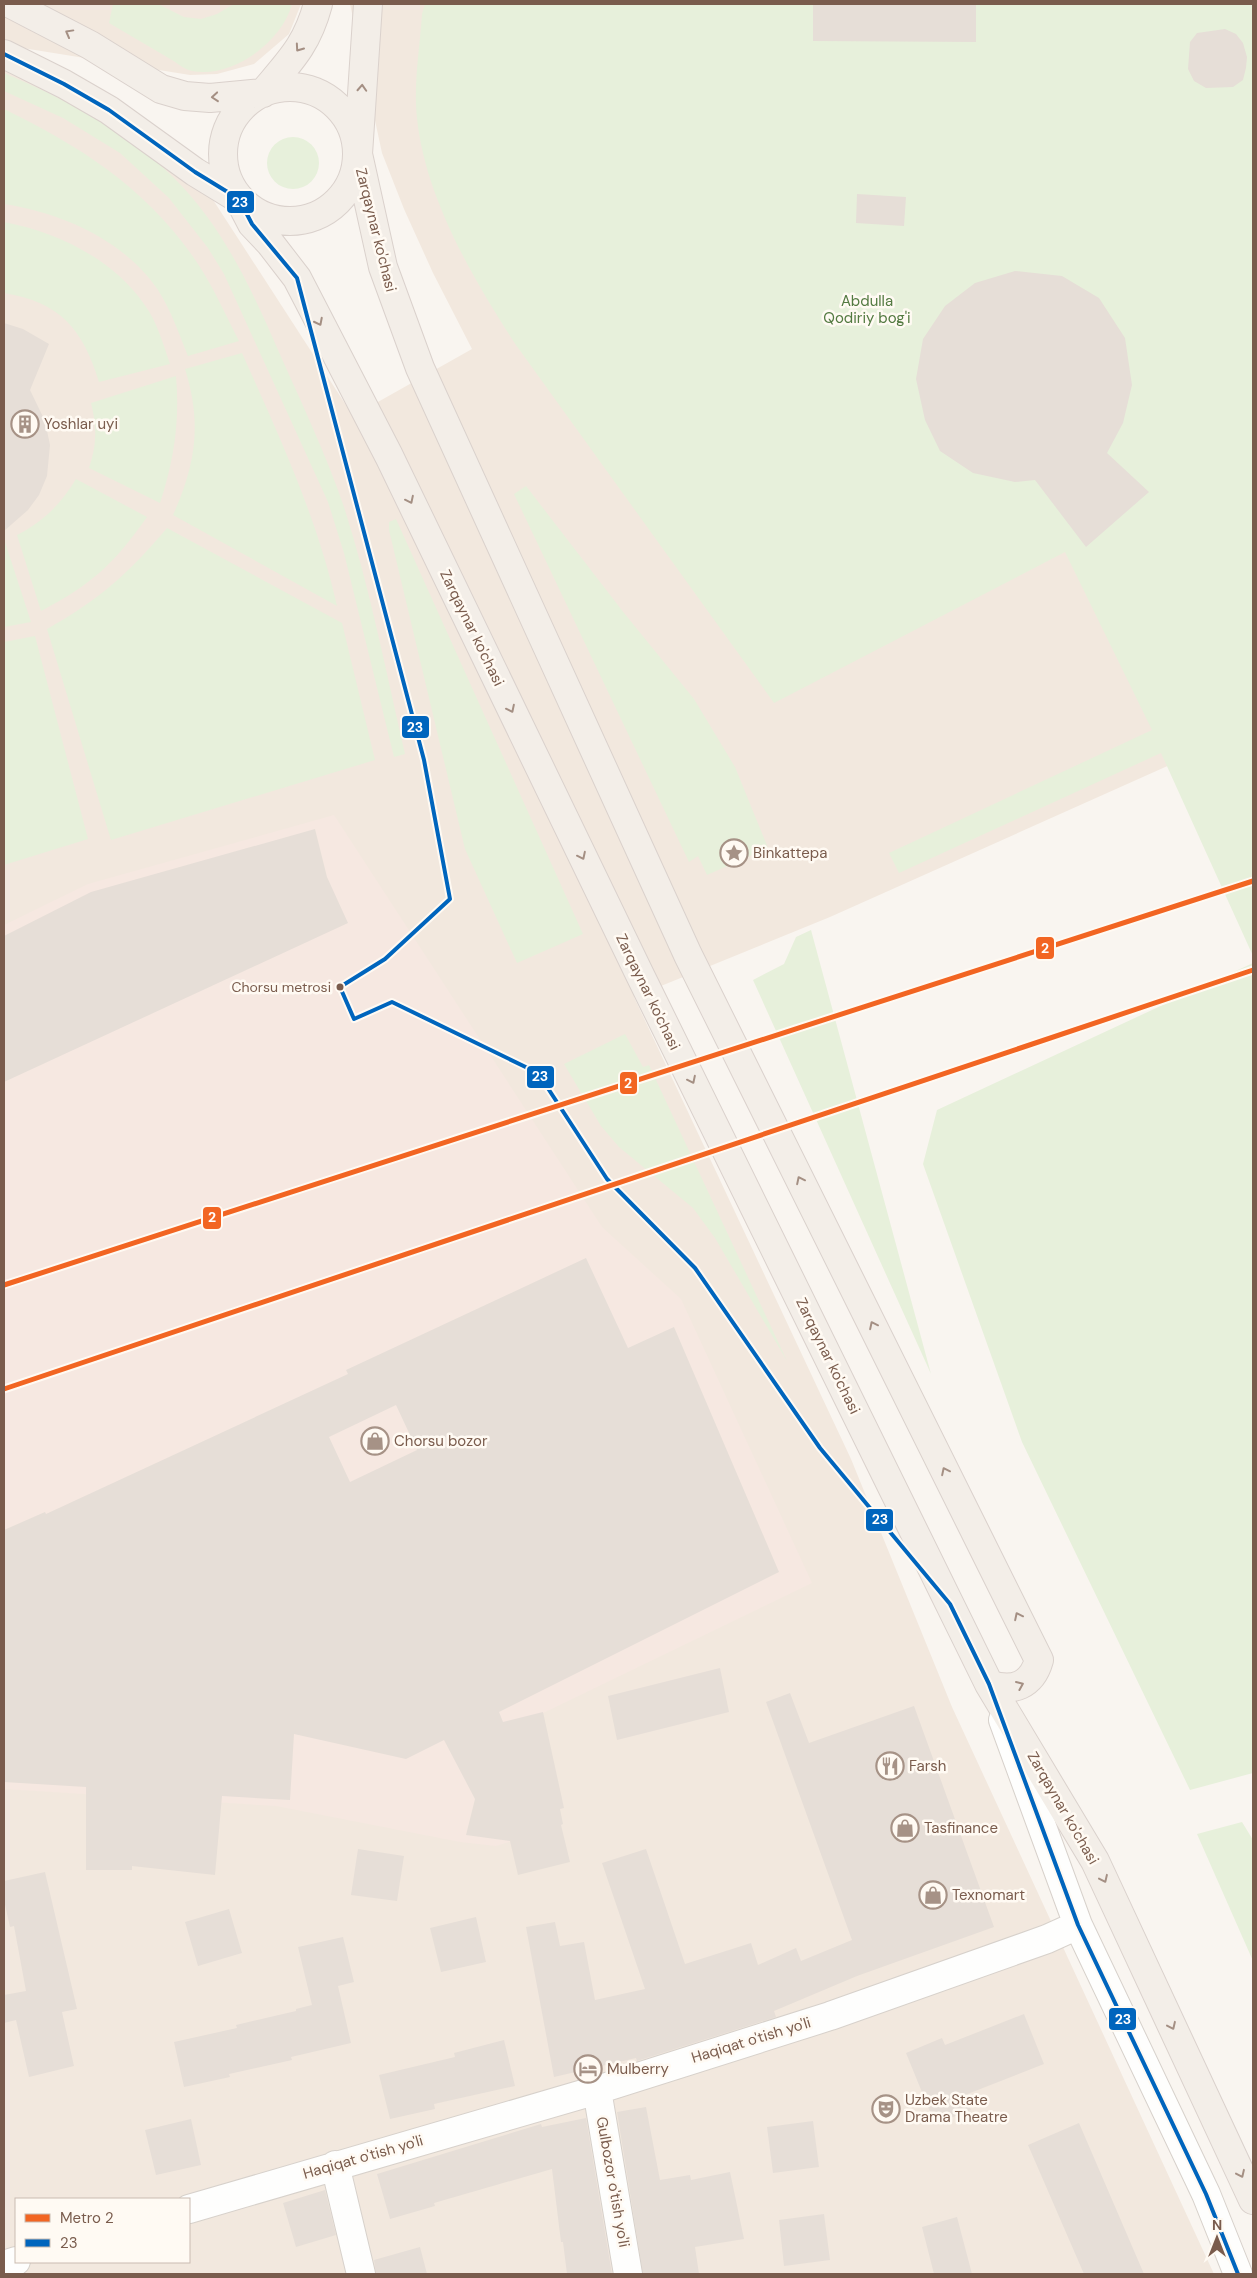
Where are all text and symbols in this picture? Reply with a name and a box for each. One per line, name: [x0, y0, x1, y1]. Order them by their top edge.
one-way arrow: [65, 30, 74, 40]
one-way arrow: [296, 42, 305, 52]
one-way arrow: [356, 84, 367, 92]
one-way arrow: [210, 92, 218, 103]
street label: Zarqaynar ko'chasi: [351, 166, 401, 294]
line badge: 23: [226, 190, 255, 214]
text: 23: [232, 193, 248, 211]
park label: Abdulla Qodiriy bog'i: [823, 291, 911, 328]
one-way arrow: [313, 317, 323, 326]
building icon: Yoshlar uyi: [10, 409, 40, 439]
place label: Yoshlar uyi: [44, 414, 118, 434]
one-way arrow: [404, 495, 414, 504]
street label: Zarqaynar ko'chasi: [435, 567, 509, 689]
one-way arrow: [505, 704, 515, 713]
line badge: 23: [401, 715, 430, 739]
text: 23: [407, 718, 423, 736]
place icon: Binkattepa: [719, 838, 749, 868]
place label: Binkattepa: [753, 843, 827, 863]
one-way arrow: [576, 851, 586, 860]
street label: Zarqaynar ko'chasi: [611, 931, 685, 1053]
line badge: 2: [1035, 936, 1055, 960]
text: 2: [1041, 939, 1049, 957]
place label: Chorsu metrosi: [231, 978, 331, 996]
marker: Chorsu metrosi: [335, 982, 345, 992]
line badge: 23: [526, 1065, 555, 1089]
text: 23: [532, 1067, 548, 1085]
line badge: 2: [619, 1071, 638, 1095]
text: 2: [624, 1074, 632, 1092]
one-way arrow: [686, 1075, 696, 1084]
one-way arrow: [796, 1176, 807, 1185]
line badge: 2: [202, 1206, 222, 1230]
text: 2: [208, 1208, 216, 1226]
street label: Zarqaynar ko'chasi: [791, 1295, 865, 1417]
one-way arrow: [869, 1321, 879, 1330]
shop icon: Chorsu bozor: [360, 1426, 390, 1456]
place label: Chorsu bozor: [394, 1431, 488, 1451]
one-way arrow: [941, 1467, 951, 1476]
line badge: 23: [865, 1508, 894, 1532]
text: 23: [872, 1510, 888, 1528]
one-way arrow: [1013, 1612, 1024, 1621]
one-way arrow: [1015, 1681, 1024, 1691]
street label: Zarqaynar ko'chasi: [1023, 1748, 1103, 1868]
restaurant icon: Farsh: [875, 1751, 905, 1781]
place label: Farsh: [909, 1756, 946, 1776]
shop icon: Tasfinance: [890, 1813, 920, 1843]
place label: Tasfinance: [924, 1818, 998, 1838]
one-way arrow: [1097, 1874, 1108, 1883]
shop icon: Texnomart: [918, 1880, 948, 1910]
place label: Texnomart: [952, 1885, 1025, 1905]
line badge: 23: [1108, 2007, 1137, 2031]
text: 23: [1115, 2010, 1131, 2028]
street label: Haqiqat o'tish yo'li: [689, 2012, 813, 2068]
one-way arrow: [1166, 2021, 1177, 2030]
hotel icon: Mulberry: [573, 2054, 603, 2084]
place label: Mulberry: [607, 2059, 670, 2079]
place label: Uzbek State Drama Theatre: [905, 2090, 1008, 2127]
theatre icon: Uzbek State Drama Theatre: [871, 2094, 901, 2124]
street label: Gulbozor o'tish yo'li: [592, 2115, 634, 2249]
street label: Haqiqat o'tish yo'li: [301, 2130, 425, 2184]
one-way arrow: [1235, 2169, 1245, 2178]
legend: [15, 2198, 190, 2263]
text: Metro 2: [60, 2208, 114, 2228]
north arrow: [1192, 2213, 1242, 2263]
text: N: [1212, 2216, 1222, 2234]
text: 23: [60, 2233, 78, 2253]

